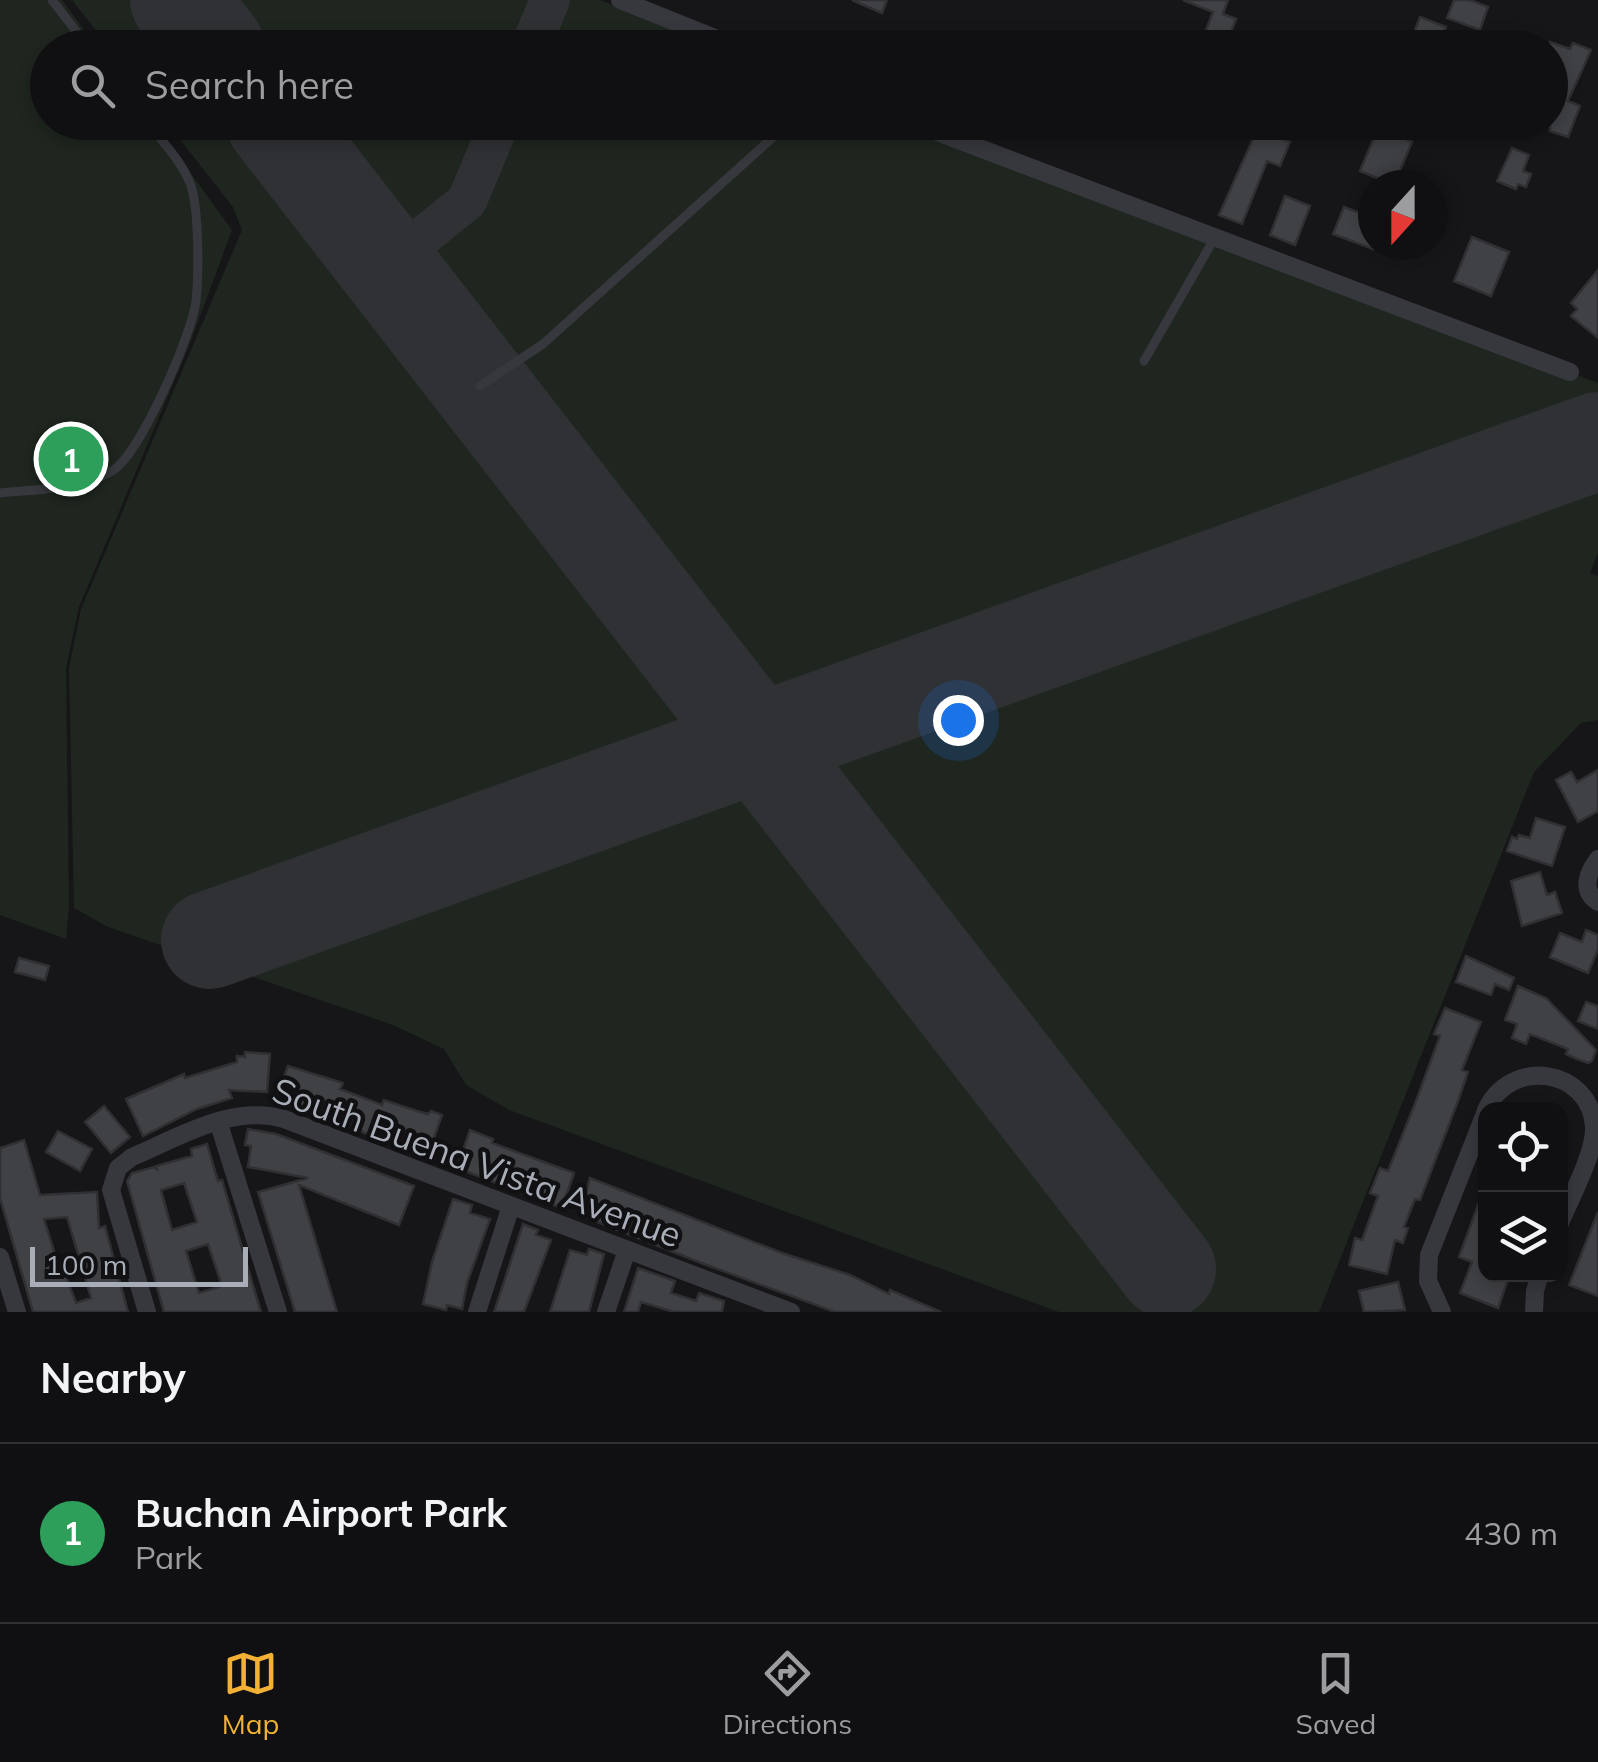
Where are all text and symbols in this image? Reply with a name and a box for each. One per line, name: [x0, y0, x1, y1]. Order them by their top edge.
search box: [30, 30, 1568, 140]
icon: search: [65, 58, 120, 113]
text: Search here: [145, 61, 354, 109]
north arrow: [1358, 170, 1448, 260]
pin: 1: [38, 422, 104, 496]
your location: [933, 695, 984, 746]
street label: South Buena Vista Avenue: [267, 1067, 687, 1257]
map controls: [1478, 1102, 1568, 1282]
button: locate: [1478, 1102, 1568, 1192]
button: layers: [1478, 1192, 1568, 1282]
scale bar: [30, 1242, 248, 1286]
text: 100 m: [45, 1247, 127, 1282]
text: Nearby: [40, 1351, 186, 1404]
text: Buchan Airport Park: [135, 1489, 507, 1537]
text: 1: [63, 1513, 82, 1553]
text: 430 m: [1464, 1513, 1558, 1553]
text: Park: [135, 1537, 202, 1577]
tab: Map: [222, 1646, 279, 1741]
tab: Directions: [723, 1646, 852, 1741]
tab: Saved: [1295, 1646, 1376, 1741]

